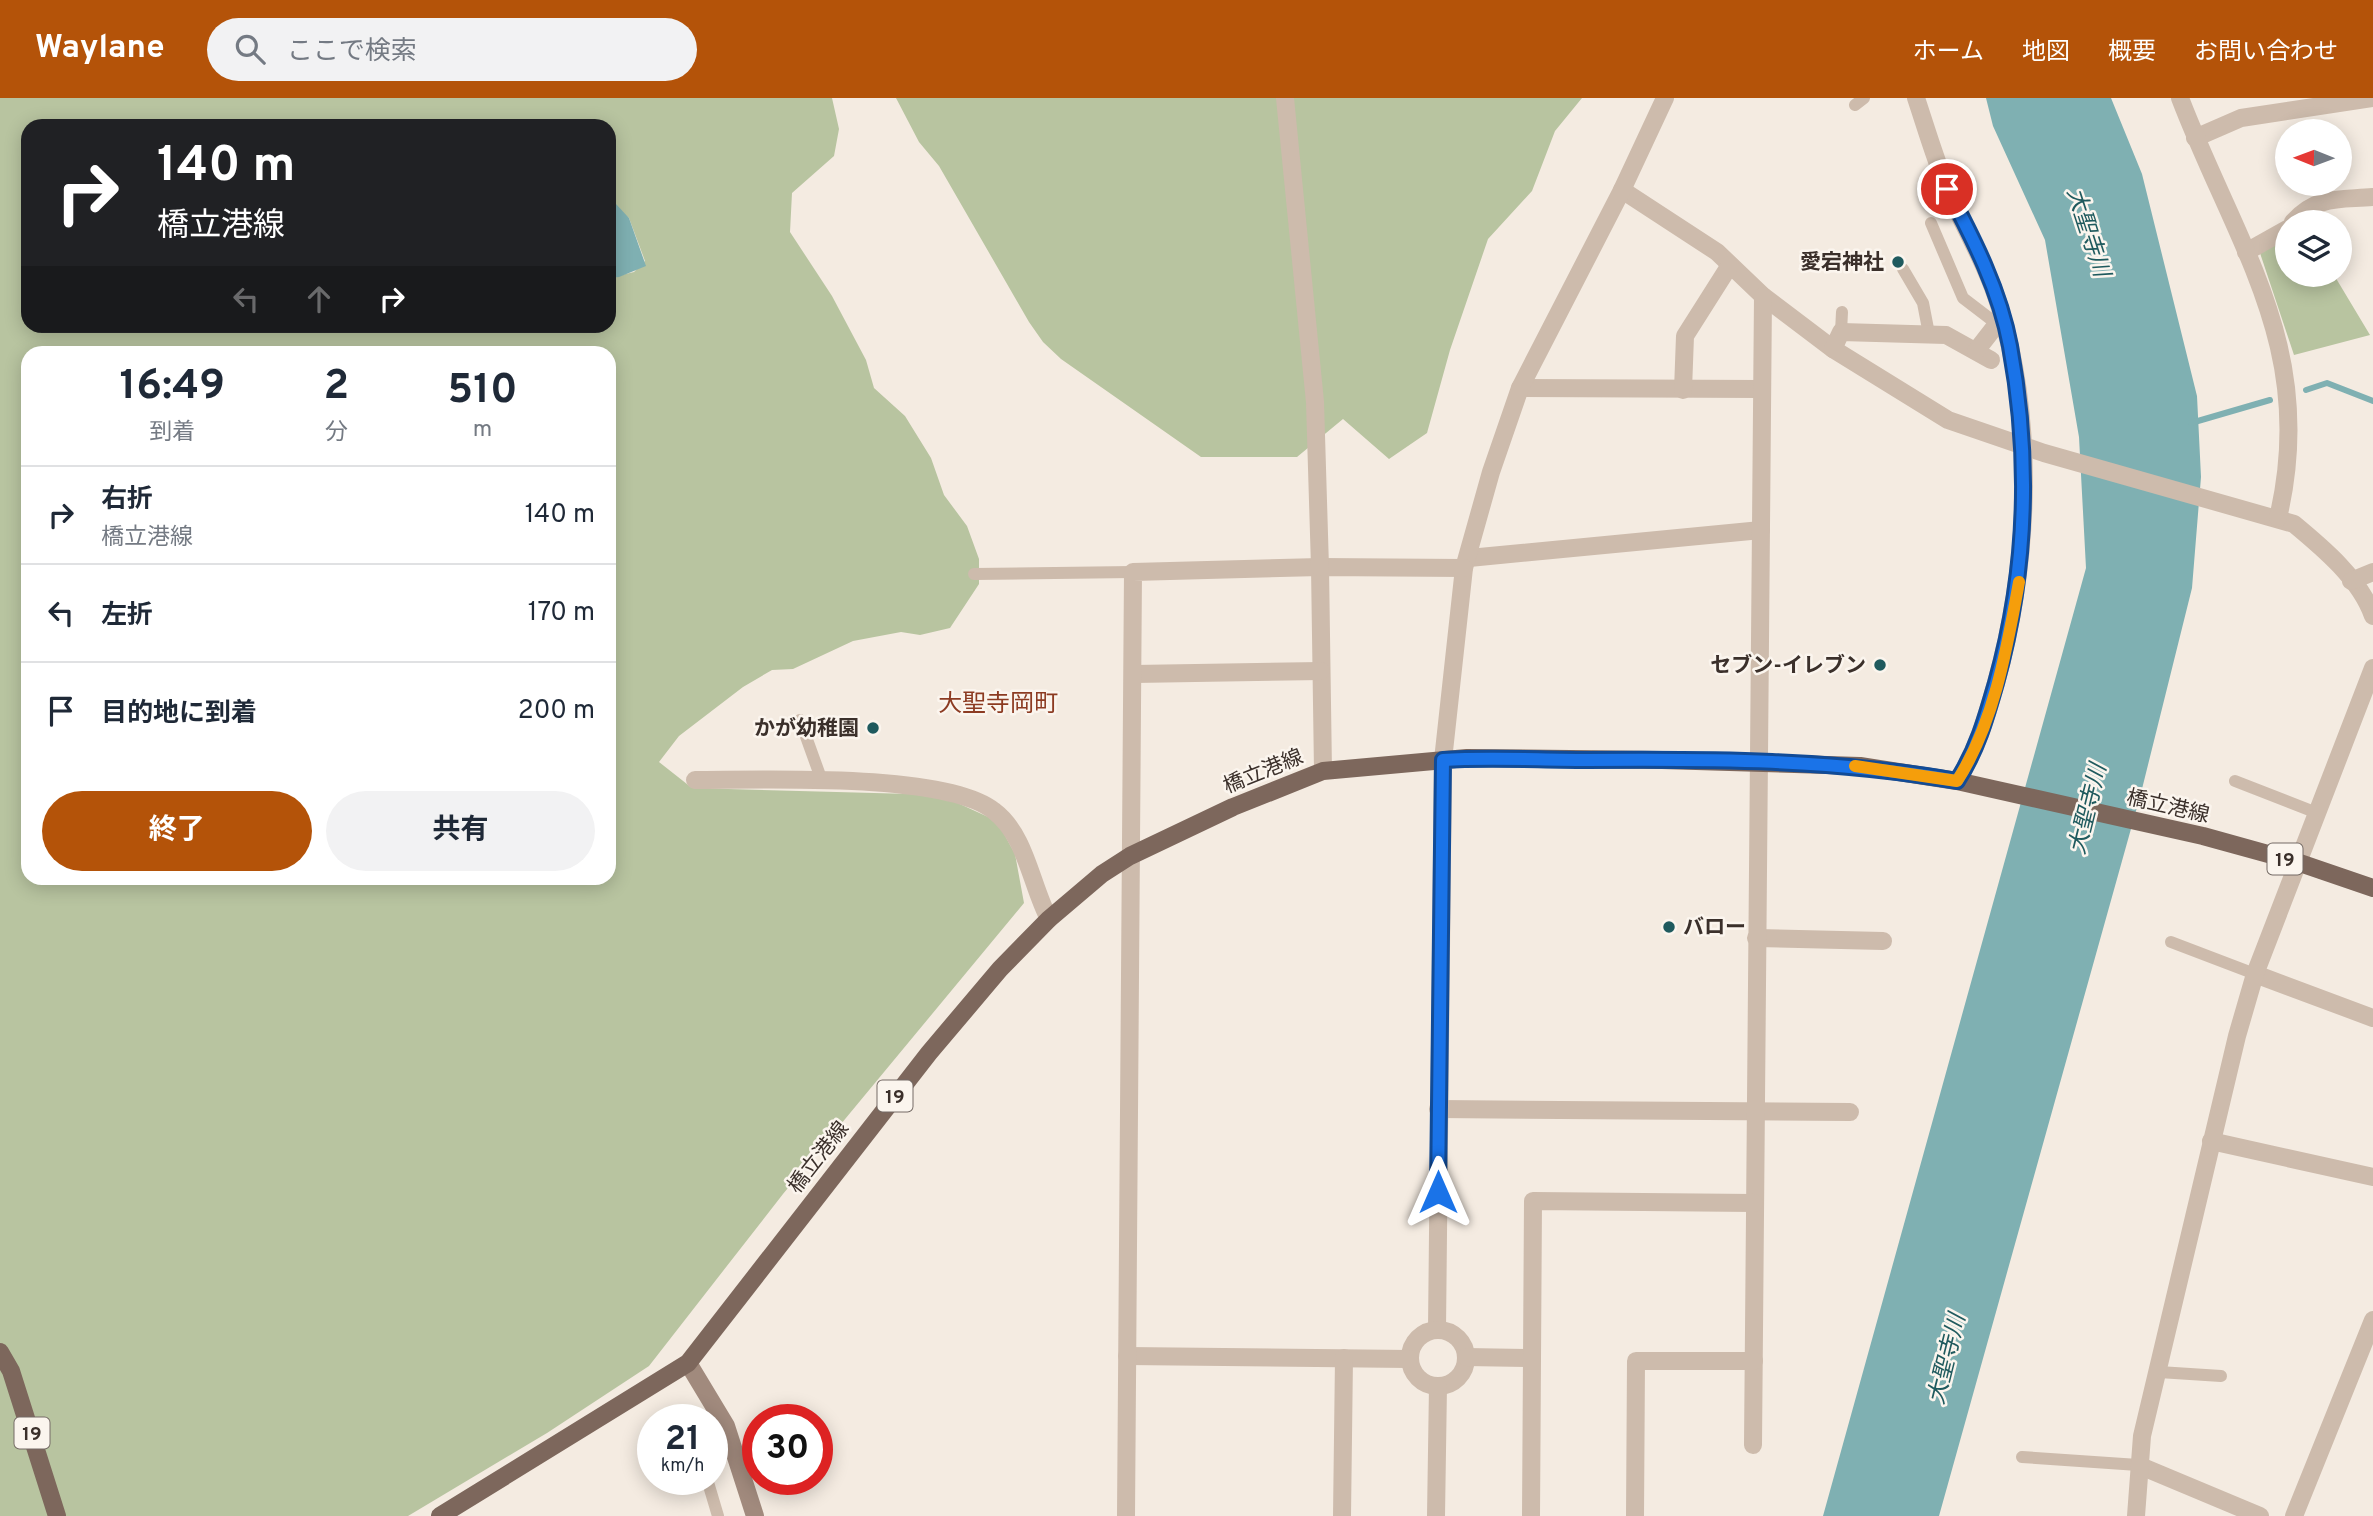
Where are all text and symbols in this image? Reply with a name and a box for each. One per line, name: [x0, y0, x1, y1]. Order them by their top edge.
search box: [207, 18, 697, 81]
text: Waylane: [35, 28, 165, 70]
icon: search: [231, 30, 269, 68]
text: ここで検索: [287, 36, 417, 69]
text: ホーム: [1913, 38, 1984, 68]
text: 地図: [2022, 38, 2070, 68]
text: 概要: [2108, 38, 2156, 68]
text: お問い合わせ: [2194, 38, 2338, 68]
north arrow: [2275, 119, 2352, 196]
map controls: [2275, 119, 2352, 287]
text: 140 m: [157, 137, 296, 199]
icon: right: [42, 147, 133, 238]
pin: [1917, 159, 1977, 219]
icon: arrive: [1928, 170, 1966, 208]
water label: 大聖寺川: [2059, 185, 2116, 284]
text: 橋立港線: [157, 207, 285, 247]
button: layers: [2275, 210, 2352, 287]
place label: 愛宕神社: [1800, 250, 1884, 277]
marker: 愛宕神社: [1890, 254, 1906, 270]
icon: left: [227, 280, 265, 318]
icon: ahead: [300, 280, 338, 318]
icon: right: [373, 280, 411, 318]
text: 16:49: [119, 361, 225, 414]
text: 2: [323, 361, 349, 414]
text: 510: [448, 365, 518, 418]
text: m: [473, 416, 492, 445]
text: 到着: [149, 419, 195, 448]
text: 分: [325, 419, 348, 448]
text: 右折: [101, 484, 153, 517]
icon: right: [42, 496, 80, 534]
text: 140 m: [525, 499, 595, 532]
text: 橋立港線: [101, 524, 193, 553]
icon: left: [42, 594, 80, 632]
text: 170 m: [528, 597, 595, 630]
text: 左折: [101, 600, 153, 633]
place label: セブン-イレブン: [1710, 653, 1866, 680]
marker: セブン-イレブン: [1872, 657, 1888, 673]
district label: 大聖寺岡町: [938, 690, 1058, 720]
icon: arrive: [42, 692, 80, 730]
text: 200 m: [518, 695, 595, 728]
text: 目的地に到着: [101, 698, 257, 731]
place label: かが幼稚園: [754, 716, 859, 743]
marker: かが幼稚園: [865, 720, 881, 736]
street label: 橋立港線: [1220, 744, 1308, 801]
water label: 大聖寺川: [2064, 759, 2115, 858]
street label: 橋立港線: [2124, 785, 2212, 830]
button: 終了: [42, 791, 312, 871]
button: 共有: [326, 791, 595, 871]
road number: 19: [2268, 844, 2302, 874]
place label: バロー: [1683, 915, 1746, 942]
marker: バロー: [1661, 919, 1677, 935]
road number: 19: [878, 1080, 912, 1112]
street label: 橋立港線: [783, 1117, 856, 1199]
position arrow: [1401, 1155, 1475, 1229]
water label: 大聖寺川: [1923, 1309, 1974, 1408]
speed limit sign: 30: [742, 1404, 833, 1495]
road number: 19: [14, 1418, 50, 1448]
text: 21: [665, 1418, 700, 1462]
text: km/h: [661, 1455, 704, 1478]

